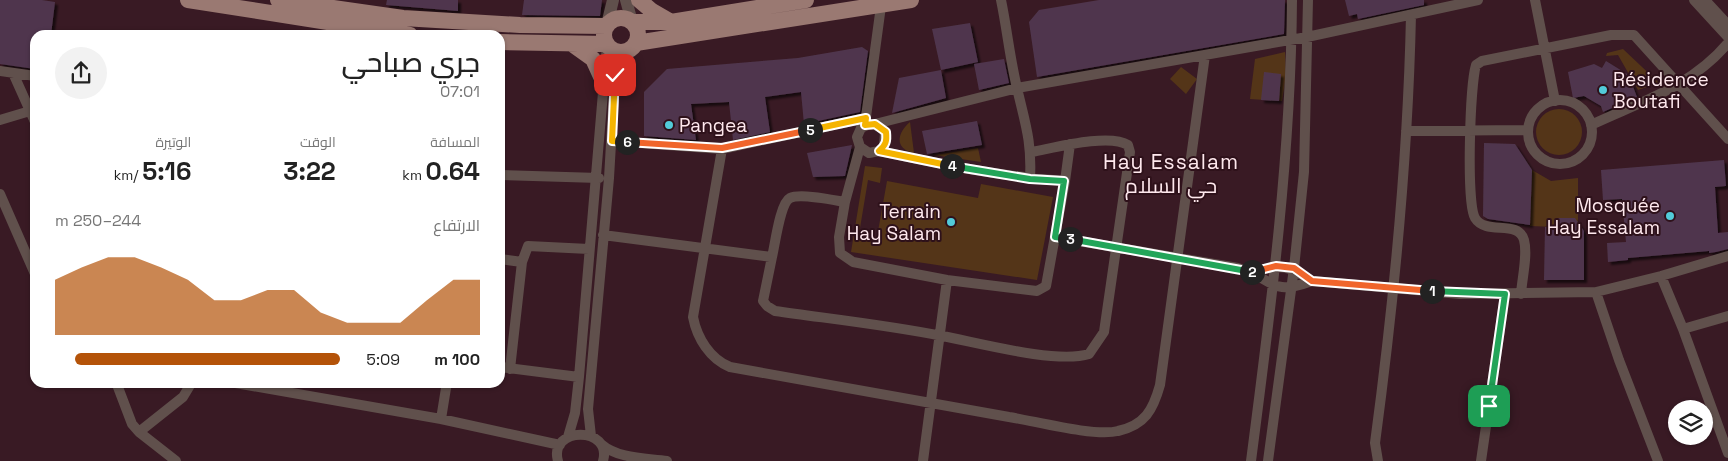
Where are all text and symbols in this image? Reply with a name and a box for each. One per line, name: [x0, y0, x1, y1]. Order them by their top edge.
text: جري صباحي: [342, 44, 480, 80]
button: share: [55, 47, 107, 99]
pin: [594, 54, 636, 96]
icon: check: [601, 61, 629, 89]
place label: Résidence Boutafi: [1613, 67, 1709, 114]
text: 07:01: [440, 81, 480, 102]
marker: Résidence Boutafi: [1597, 84, 1609, 96]
place label: Pangea: [679, 113, 747, 138]
pin: 5: [798, 118, 822, 142]
marker: Pangea: [663, 119, 675, 131]
text: 5: [806, 121, 815, 139]
pin: 6: [614, 130, 640, 154]
text: الوتيرة: [155, 133, 191, 151]
text: الوقت: [300, 133, 336, 151]
text: المسافة: [430, 133, 480, 151]
text: 6: [623, 133, 632, 151]
district label: Hay Essalam حي السلام: [1103, 148, 1239, 202]
pin: 4: [940, 154, 964, 178]
text: 5:16: [142, 155, 191, 187]
text: 3:22: [283, 155, 336, 187]
text: 0.64: [426, 155, 480, 187]
text: 4: [948, 157, 957, 175]
text: /km: [114, 166, 142, 184]
text: km: [402, 166, 426, 184]
place label: Mosquée Hay Essalam: [1547, 193, 1660, 240]
place label: Terrain Hay Salam: [847, 199, 941, 246]
text: 244–250 m: [55, 210, 141, 231]
marker: Mosquée Hay Essalam: [1664, 210, 1676, 222]
text: الارتفاع: [433, 215, 480, 236]
marker: Terrain Hay Salam: [945, 216, 957, 228]
pin: 3: [1058, 226, 1082, 252]
text: 3: [1066, 230, 1075, 248]
pin: 2: [1240, 260, 1264, 284]
text: 2: [1248, 263, 1257, 281]
pin: 1: [1420, 278, 1444, 304]
text: 1: [1429, 282, 1436, 300]
text: 5:09: [366, 349, 400, 370]
text: 100 m: [434, 349, 480, 370]
pin: [1468, 385, 1510, 427]
icon: arrive: [1475, 392, 1503, 420]
map controls: [1668, 400, 1713, 445]
button: layers: [1668, 400, 1713, 445]

